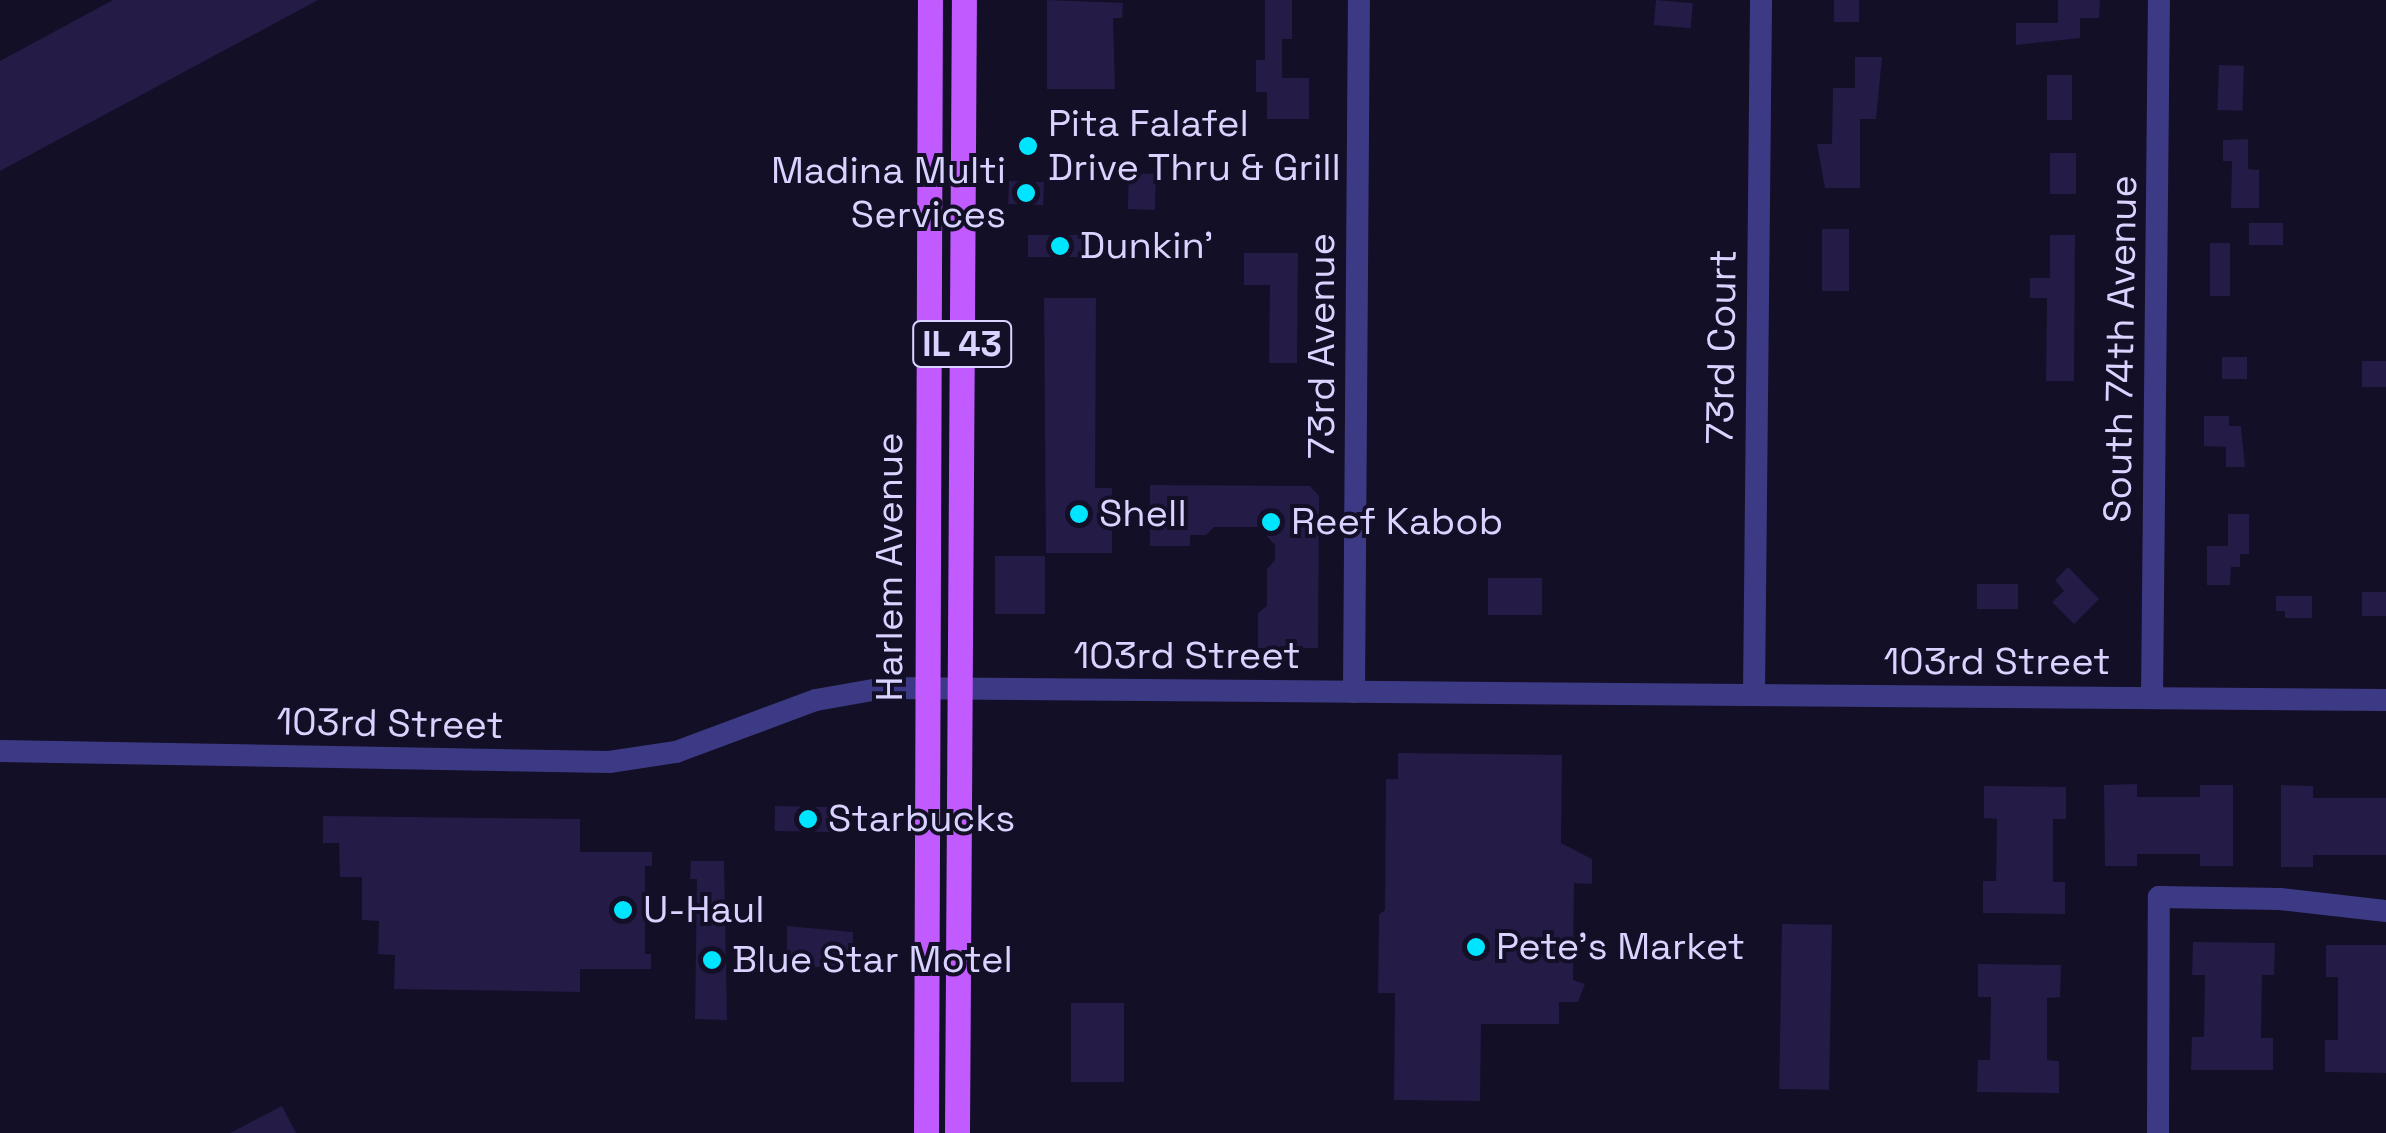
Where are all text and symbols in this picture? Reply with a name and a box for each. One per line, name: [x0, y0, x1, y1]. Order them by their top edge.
place label: Pita Falafel Drive Thru & Grill: [1048, 101, 1342, 190]
marker: Pita Falafel Drive Thru & Grill: [1017, 135, 1039, 157]
place label: Madina Multi Services: [771, 148, 1006, 238]
street label: South 74th Avenue: [2095, 174, 2147, 524]
marker: Madina Multi Services: [1015, 182, 1037, 204]
place label: Dunkin': [1080, 223, 1213, 269]
street label: 73rd Avenue: [1299, 233, 1345, 459]
marker: Dunkin': [1049, 235, 1071, 257]
street label: 73rd Court: [1698, 249, 1746, 445]
road number: IL 43: [910, 314, 1014, 374]
street label: Harlem Avenue: [867, 432, 913, 702]
place label: Shell: [1099, 491, 1187, 537]
place label: Reef Kabob: [1291, 499, 1503, 545]
marker: Shell: [1068, 503, 1090, 525]
marker: Reef Kabob: [1260, 511, 1282, 533]
street label: 103rd Street: [1073, 633, 1301, 679]
street label: 103rd Street: [1883, 639, 2111, 685]
street label: 103rd Street: [276, 699, 504, 749]
place label: Starbucks: [828, 796, 1015, 842]
marker: Starbucks: [797, 808, 819, 830]
place label: U-Haul: [643, 887, 764, 933]
marker: U-Haul: [612, 899, 634, 921]
place label: Pete's Market: [1496, 924, 1745, 970]
marker: Pete's Market: [1465, 936, 1487, 958]
place label: Blue Star Motel: [732, 937, 1013, 983]
marker: Blue Star Motel: [701, 949, 723, 971]

